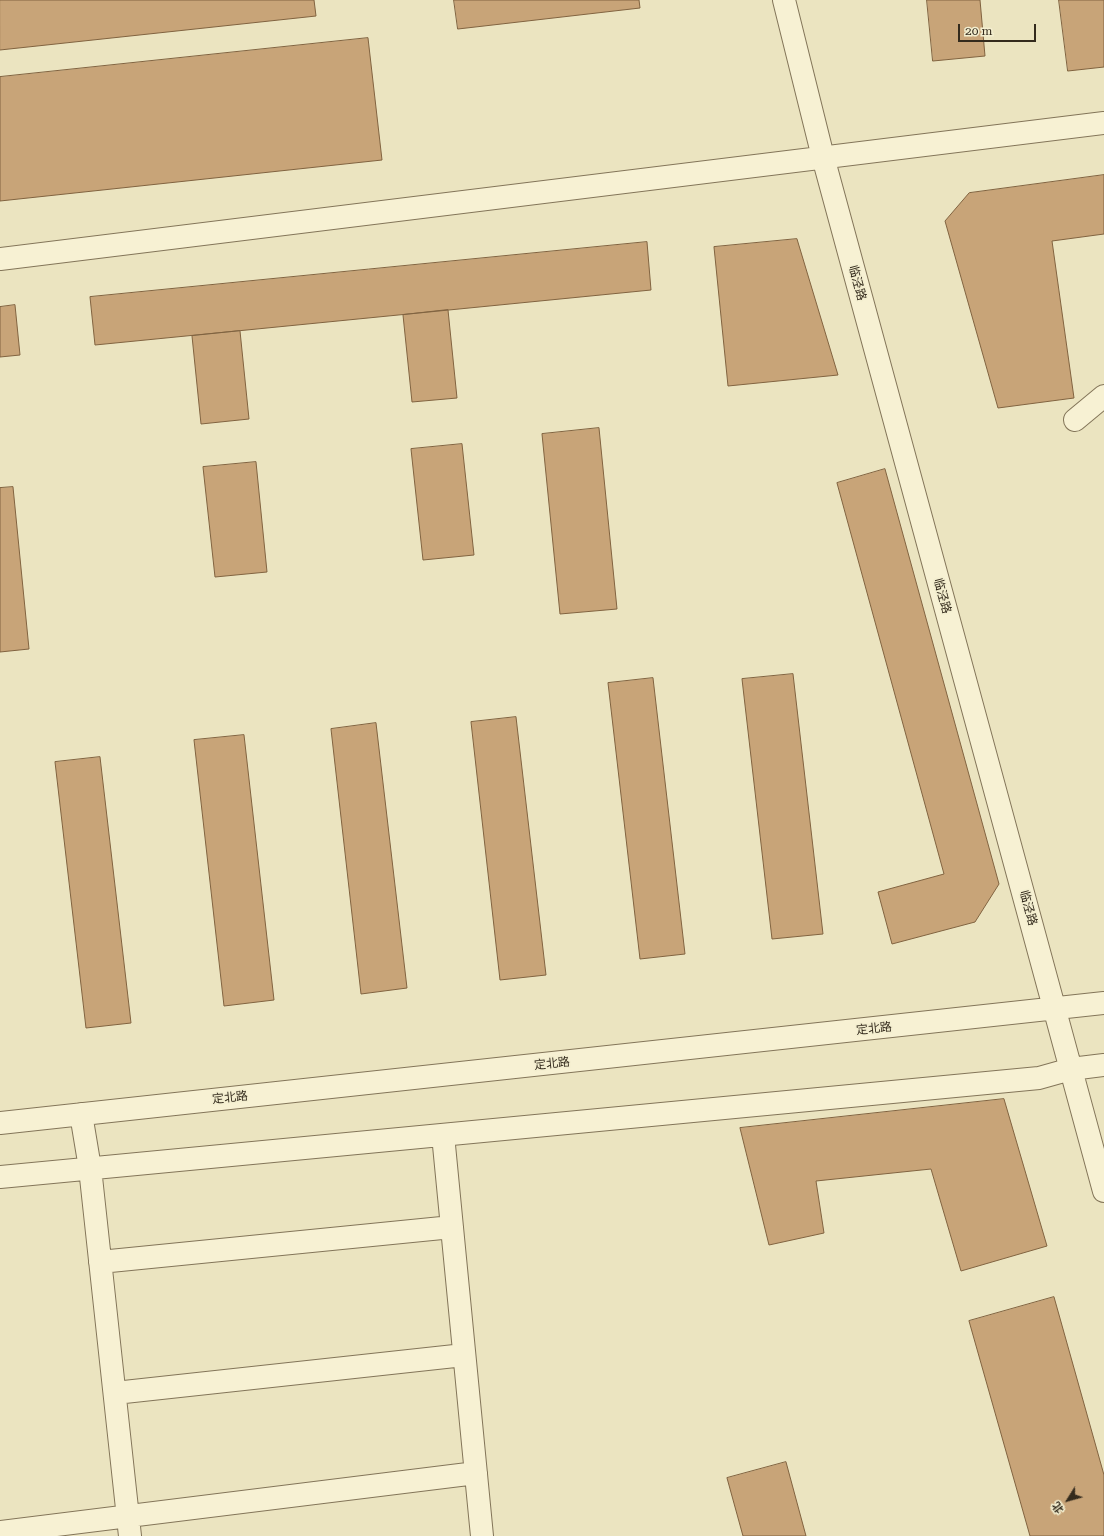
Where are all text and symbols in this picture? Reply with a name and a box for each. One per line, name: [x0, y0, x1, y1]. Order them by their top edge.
scale bar: [960, 16, 1038, 42]
text: 20 m: [965, 24, 992, 38]
street label: 临泾路: [845, 264, 869, 302]
street label: 临泾路: [930, 577, 954, 615]
street label: 临泾路: [1016, 889, 1040, 927]
street label: 定北路: [855, 1020, 893, 1038]
street label: 定北路: [533, 1055, 571, 1073]
street label: 定北路: [211, 1089, 249, 1107]
north arrow: [1048, 1480, 1088, 1520]
text: 北: [1050, 1499, 1067, 1516]

